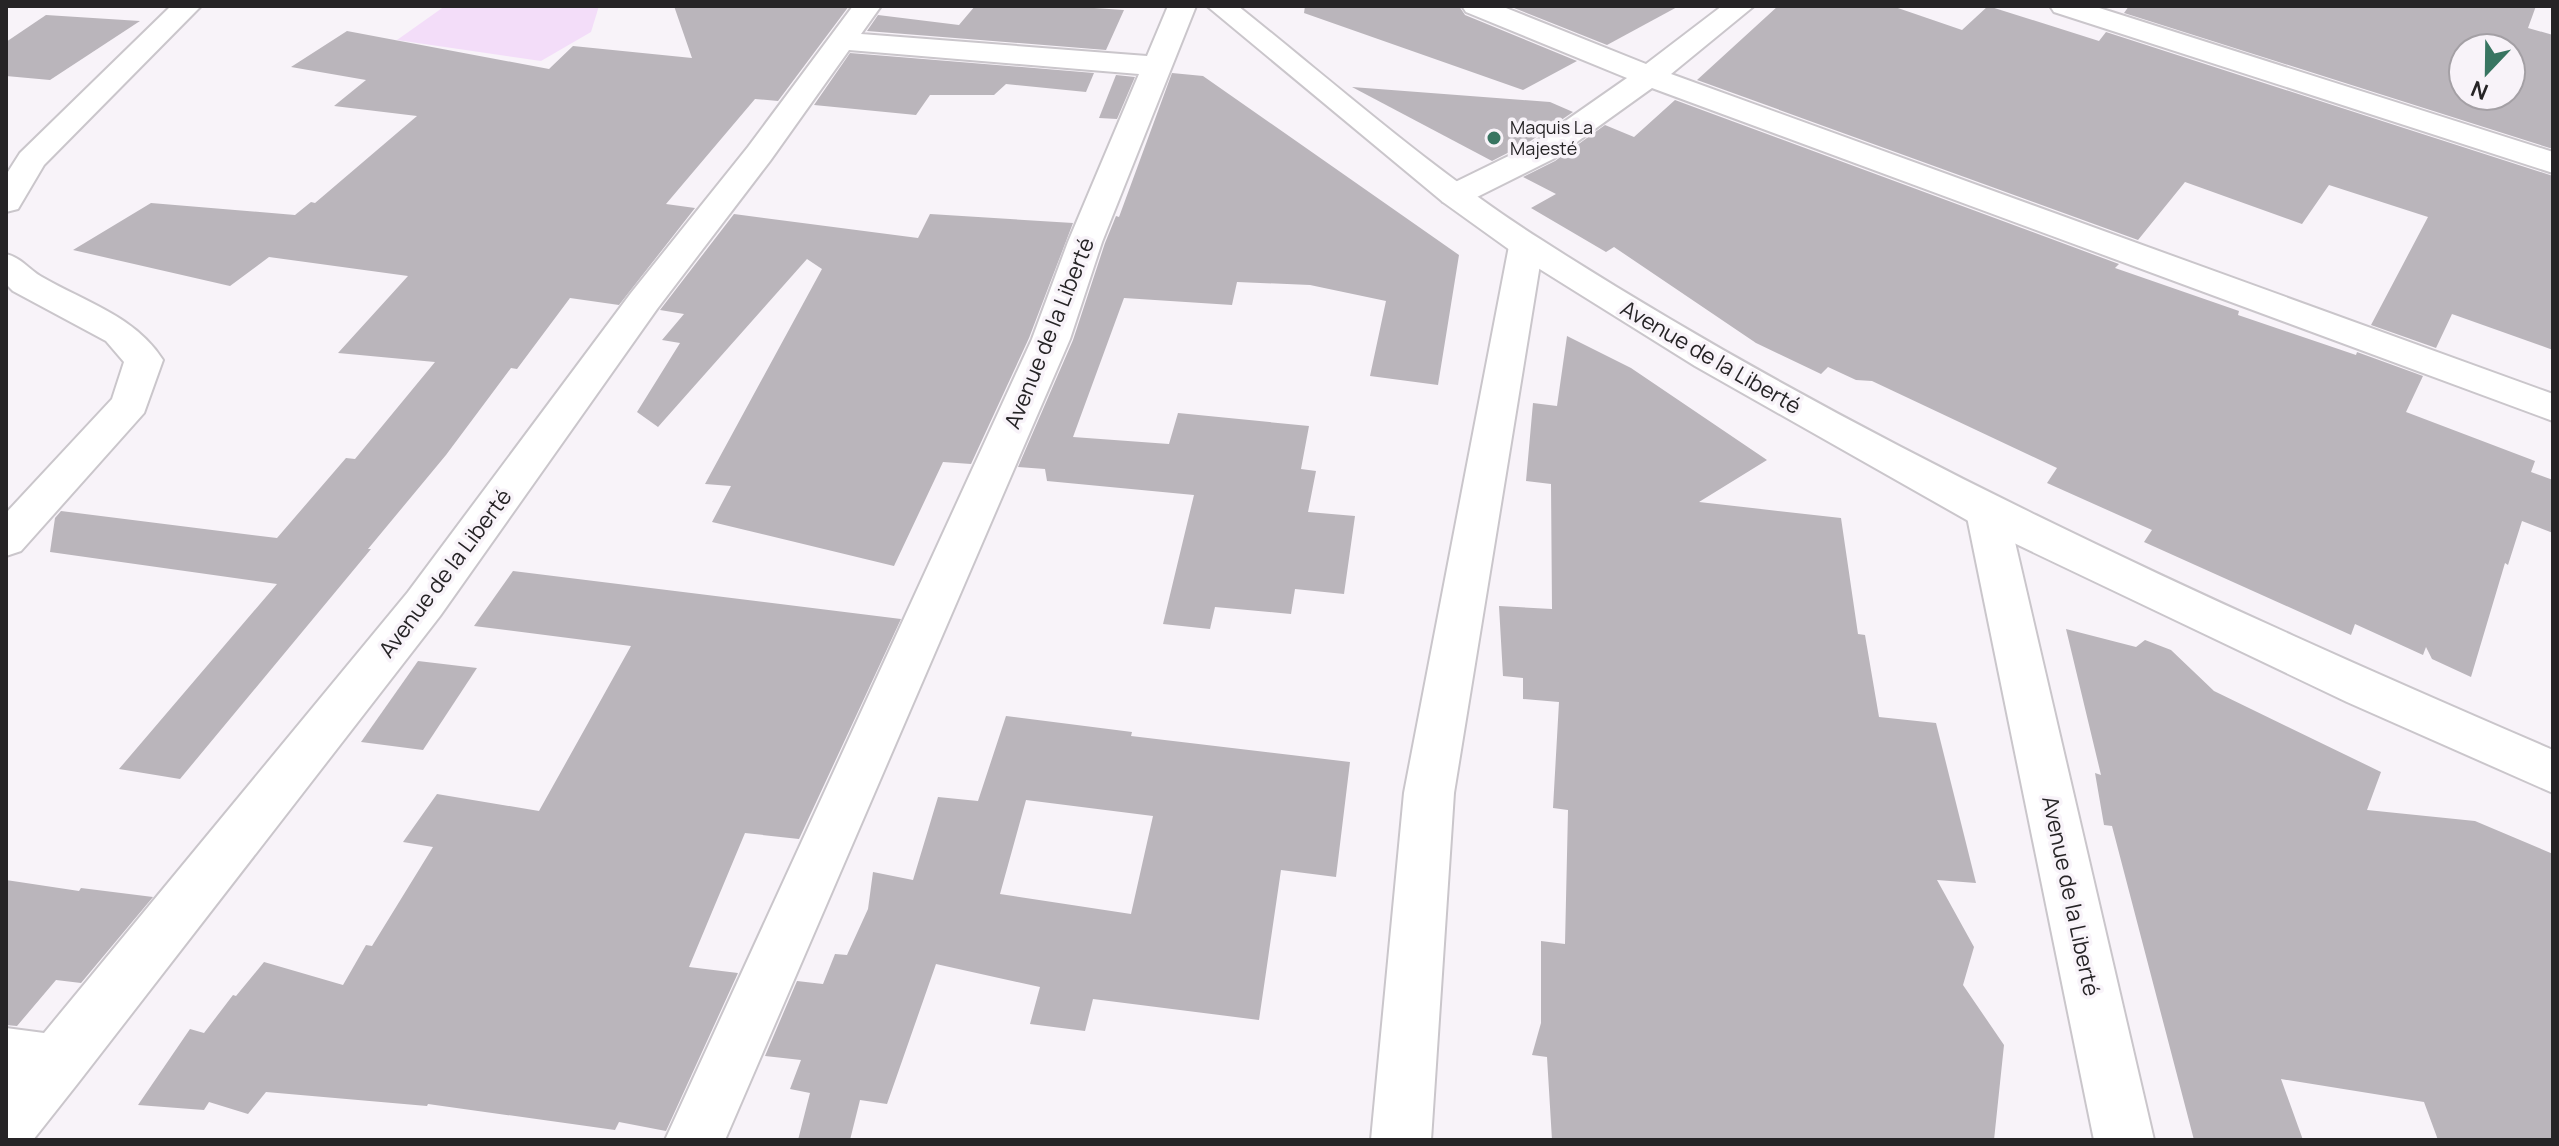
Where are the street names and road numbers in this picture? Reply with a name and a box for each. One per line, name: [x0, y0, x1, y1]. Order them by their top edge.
street label: Avenue de la Liberté: [997, 233, 1101, 433]
street label: Avenue de la Liberté: [1615, 293, 1807, 421]
street label: Avenue de la Liberté: [372, 483, 518, 663]
street label: Avenue de la Liberté: [2035, 793, 2107, 999]

